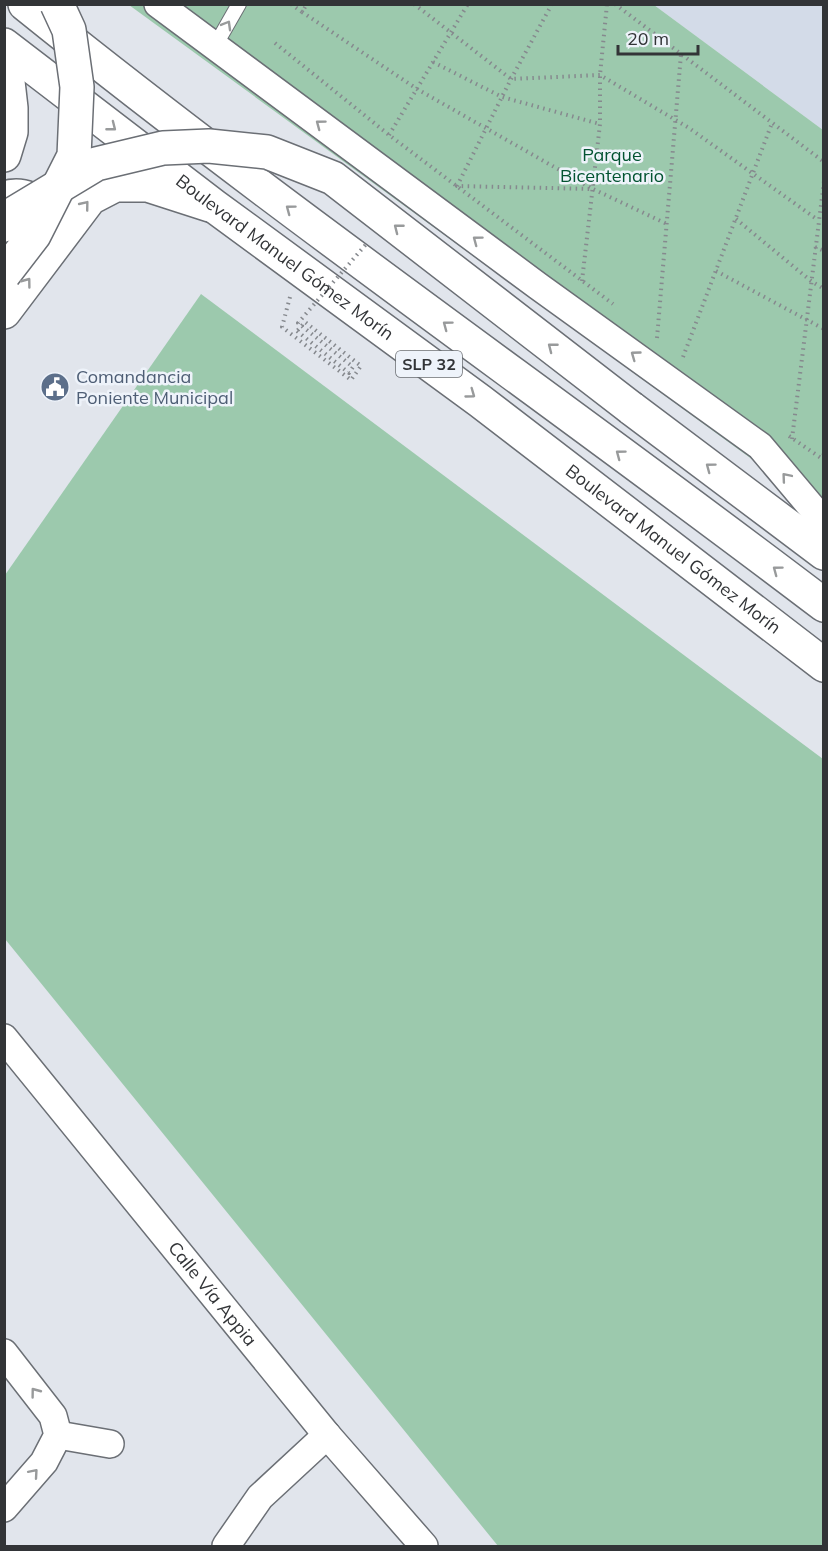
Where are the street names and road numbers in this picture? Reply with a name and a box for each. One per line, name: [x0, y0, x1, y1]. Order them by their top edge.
street label: Boulevard Manuel Gómez Morín: [171, 169, 399, 345]
road number: SLP 32: [396, 351, 462, 377]
street label: Boulevard Manuel Gómez Morín: [561, 459, 786, 639]
street label: Calle Vía Appia: [163, 1237, 262, 1351]

